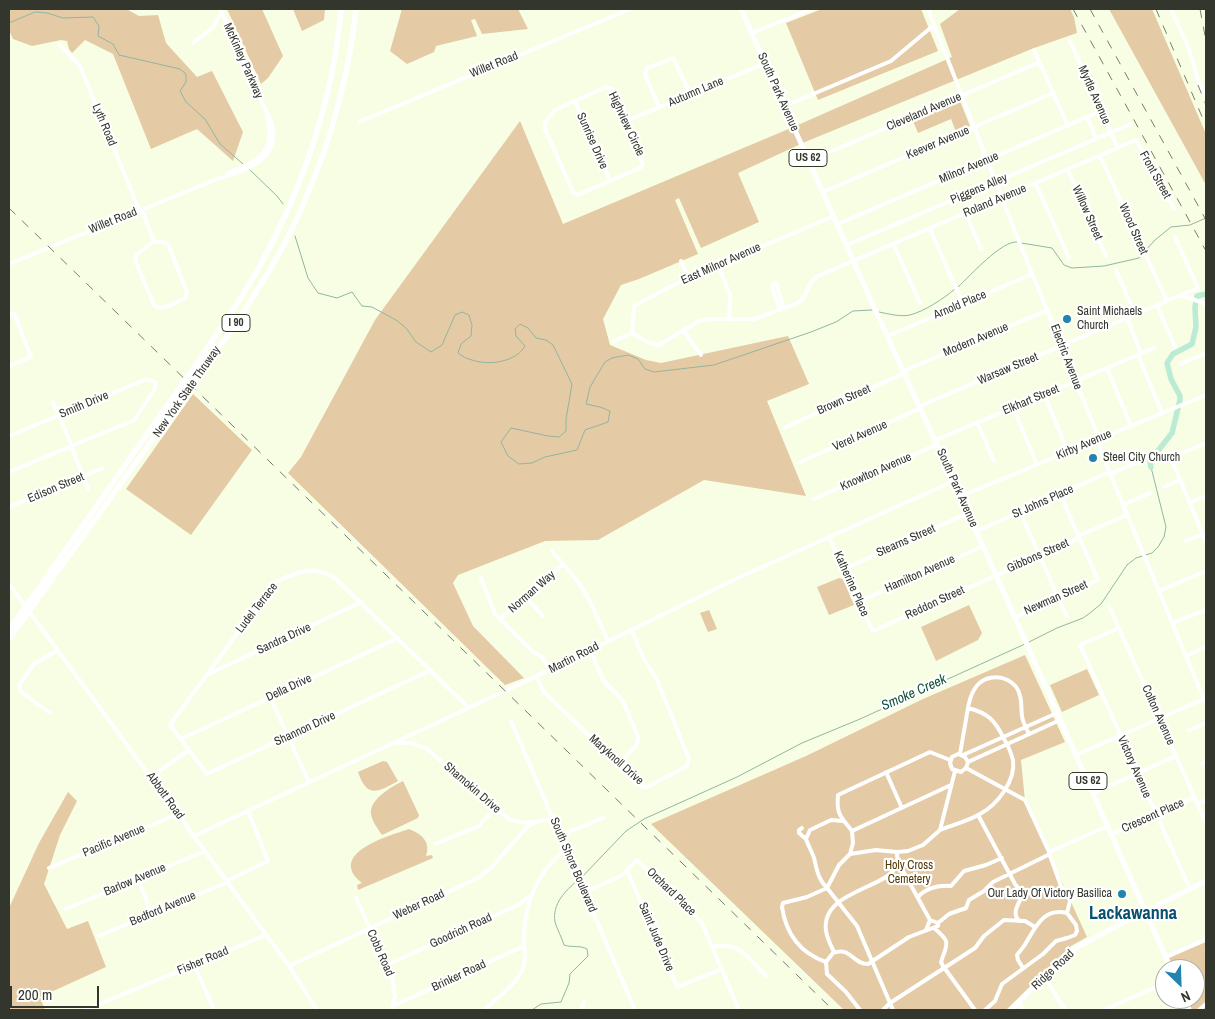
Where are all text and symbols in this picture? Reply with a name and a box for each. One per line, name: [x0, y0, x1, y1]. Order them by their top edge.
street label: McKinley Parkway: [220, 21, 266, 101]
street label: Willet Road: [468, 49, 520, 81]
street label: South Park Avenue: [754, 50, 802, 134]
street label: Myrtle Avenue: [1075, 63, 1113, 127]
street label: Autumn Lane: [666, 74, 726, 110]
street label: Highview Circle: [605, 89, 647, 159]
street label: Cleveland Avenue: [885, 90, 963, 134]
street label: Lyth Road: [89, 102, 119, 148]
street label: Sunrise Drive: [573, 111, 611, 171]
street label: Keever Avenue: [904, 123, 972, 163]
street label: Milnor Avenue: [937, 149, 1001, 187]
street label: Front Street: [1136, 149, 1174, 201]
road number: US 62: [789, 150, 827, 167]
street label: Piggens Alley: [948, 171, 1010, 207]
street label: Roland Avenue: [961, 181, 1029, 221]
street label: Willow Street: [1069, 184, 1105, 242]
street label: Wood Street: [1115, 201, 1151, 257]
street label: Willet Road: [87, 205, 139, 237]
street label: East Milnor Avenue: [679, 240, 763, 288]
street label: Arnold Place: [932, 287, 988, 323]
place label: Saint Michaels Church: [1077, 305, 1142, 333]
marker: Saint Michaels Church: [1061, 313, 1073, 325]
road number: I 90: [222, 314, 250, 332]
street label: Modern Avenue: [941, 320, 1011, 360]
street label: Electric Avenue: [1047, 322, 1085, 392]
street label: New York State Thruway: [150, 344, 224, 440]
street label: Warsaw Street: [976, 350, 1040, 388]
street label: Brown Street: [815, 382, 873, 418]
street label: Elkhart Street: [1001, 382, 1061, 418]
street label: Smith Drive: [57, 388, 111, 422]
street label: Verel Avenue: [830, 418, 890, 454]
street label: Kirby Avenue: [1054, 427, 1114, 463]
street label: South Park Avenue: [933, 446, 981, 530]
street label: Knowlton Avenue: [838, 450, 914, 494]
place label: Steel City Church: [1103, 451, 1180, 465]
marker: Steel City Church: [1087, 452, 1099, 464]
street label: Edison Street: [26, 470, 86, 506]
street label: St Johns Place: [1010, 482, 1076, 522]
street label: Stearns Street: [874, 522, 938, 560]
street label: Gibbons Street: [1005, 536, 1071, 576]
street label: Katherine Place: [830, 549, 872, 619]
street label: Hamilton Avenue: [883, 552, 957, 596]
street label: Norman Way: [506, 568, 558, 616]
street label: Newman Street: [1022, 578, 1090, 618]
street label: Ludel Terrace: [233, 580, 281, 636]
street label: Reddon Street: [903, 583, 967, 623]
street label: Sandra Drive: [255, 620, 313, 658]
street label: Martin Road: [547, 639, 601, 677]
street label: Della Drive: [264, 671, 314, 705]
water label: Smoke Creek: [879, 671, 949, 715]
street label: Colton Avenue: [1138, 683, 1178, 747]
street label: Shannon Drive: [272, 709, 338, 749]
street label: Maryknoll Drive: [586, 732, 646, 788]
street label: Victory Avenue: [1114, 734, 1154, 800]
street label: Shamokin Drive: [441, 759, 503, 817]
street label: Abbott Road: [143, 770, 187, 822]
road number: US 62: [1069, 772, 1107, 789]
street label: Crescent Place: [1120, 796, 1186, 836]
street label: South Shore Boulevard: [546, 815, 600, 915]
street label: Pacific Avenue: [81, 821, 147, 861]
park label: Holy Cross Cemetery: [885, 859, 933, 887]
street label: Barlow Avenue: [102, 860, 168, 900]
street label: Orchard Place: [643, 865, 699, 919]
street label: Weber Road: [391, 887, 447, 923]
place label: Our Lady Of Victory Basilica: [987, 887, 1112, 901]
marker: Our Lady Of Victory Basilica: [1116, 888, 1128, 900]
street label: Bedford Avenue: [128, 889, 198, 929]
street label: Saint Jude Drive: [635, 900, 677, 974]
district label: Lackawanna: [1089, 903, 1177, 925]
street label: Goodrich Road: [428, 910, 494, 952]
street label: Cobb Road: [363, 927, 397, 979]
street label: Fisher Road: [175, 944, 231, 978]
street label: Ridge Road: [1029, 947, 1077, 993]
street label: Brinker Road: [430, 957, 488, 995]
north arrow: [1155, 959, 1205, 1009]
scale bar: [12, 976, 101, 1008]
text: 200 m: [18, 984, 52, 1005]
text: N: [1178, 987, 1193, 1007]

